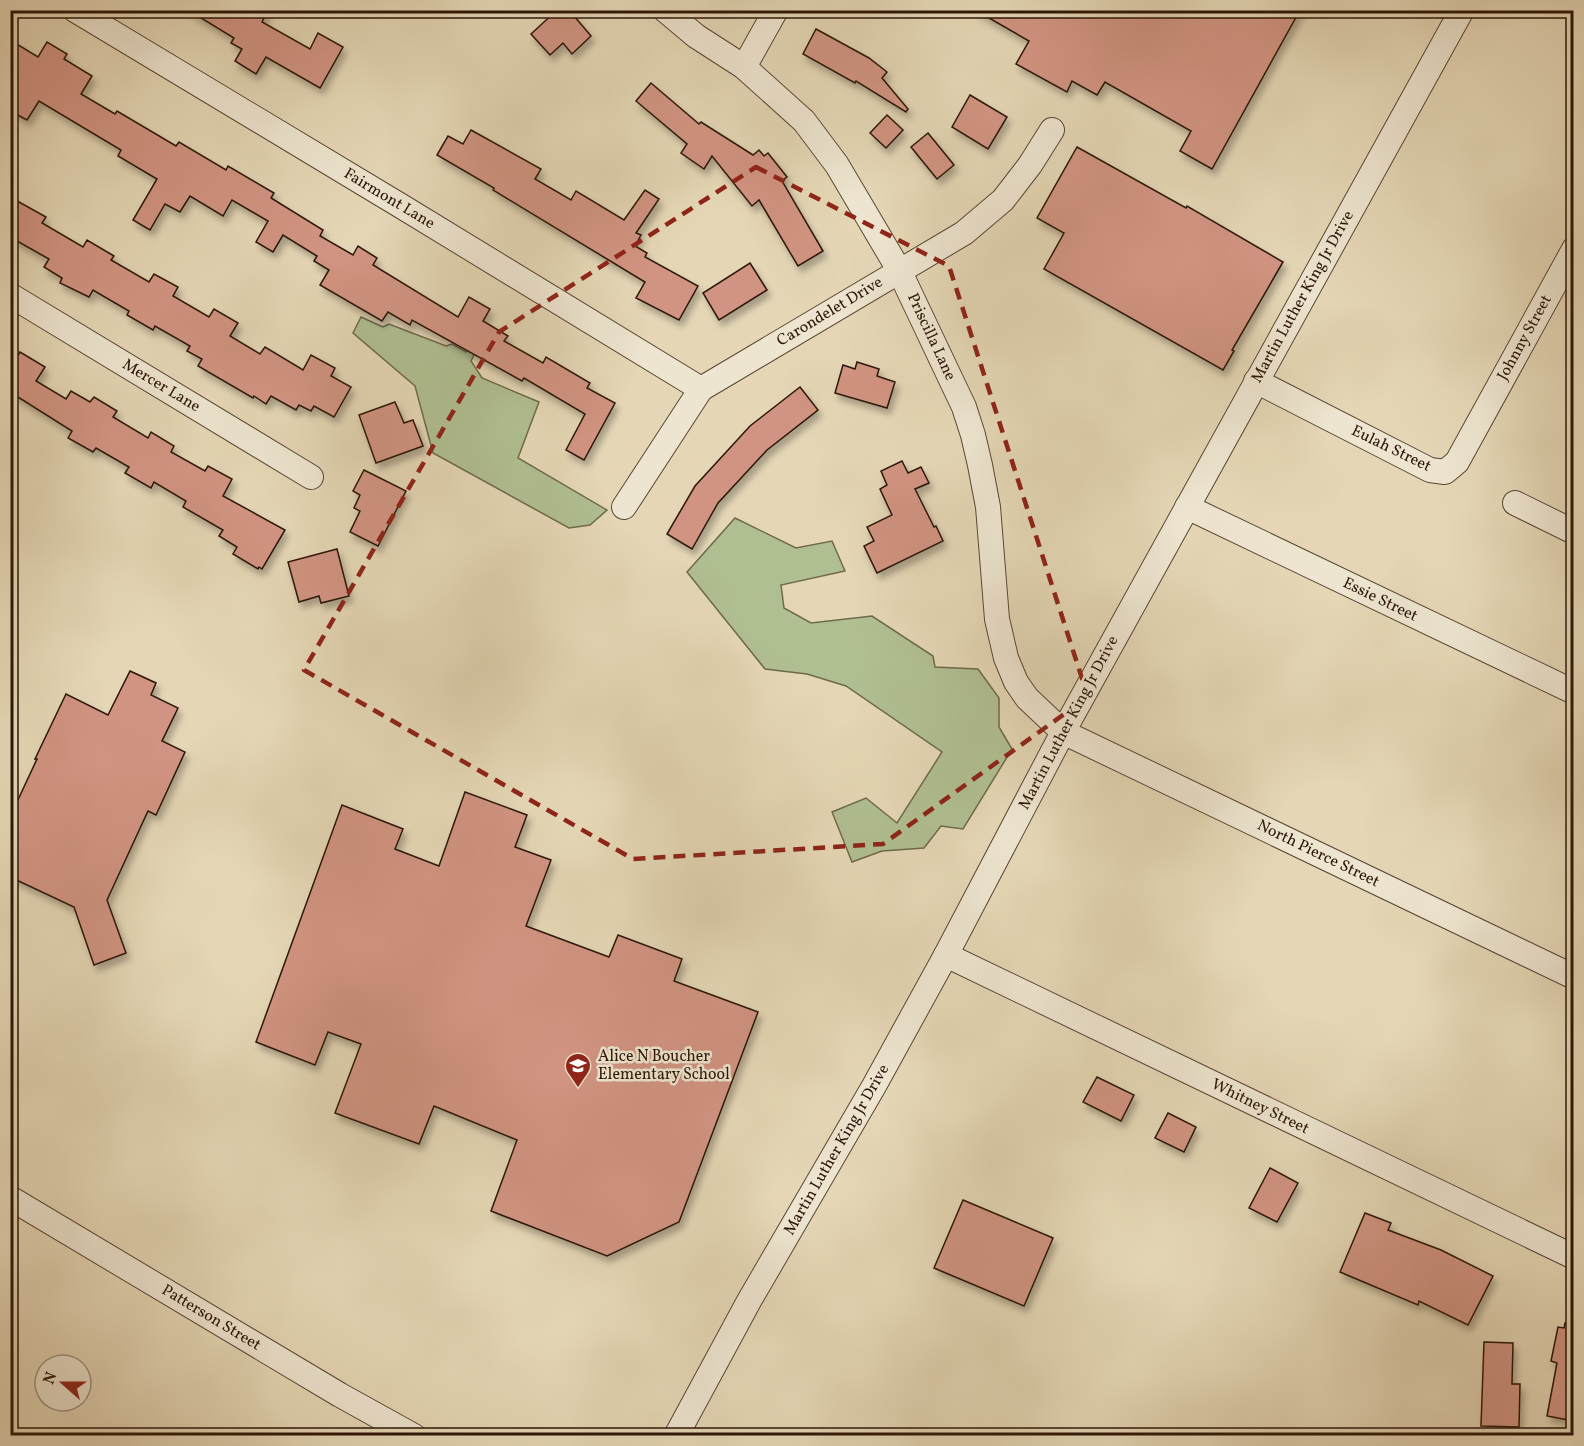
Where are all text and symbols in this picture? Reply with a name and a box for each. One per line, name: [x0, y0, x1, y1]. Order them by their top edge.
street label: Fairmont Lane: [339, 163, 439, 235]
street label: Martin Luther King Jr Drive: [1246, 207, 1360, 387]
street label: Carondelet Drive: [773, 272, 887, 352]
street label: Priscilla Lane: [901, 290, 961, 384]
street label: Johnny Street: [1492, 291, 1558, 385]
street label: Mercer Lane: [118, 354, 204, 418]
street label: Eulah Street: [1347, 420, 1435, 478]
street label: Essie Street: [1339, 572, 1421, 628]
street label: Martin Luther King Jr Drive: [1014, 632, 1124, 814]
street label: North Pierce Street: [1253, 815, 1383, 893]
place label: Alice N Boucher Elementary School: [598, 1046, 730, 1086]
school or university icon: Alice N Boucher Elementary School: [563, 1051, 593, 1089]
street label: Martin Luther King Jr Drive: [779, 1060, 895, 1240]
street label: Whitney Street: [1207, 1074, 1313, 1140]
street label: Patterson Street: [157, 1280, 265, 1357]
north arrow: [33, 1353, 93, 1413]
text: N: [39, 1369, 63, 1388]

